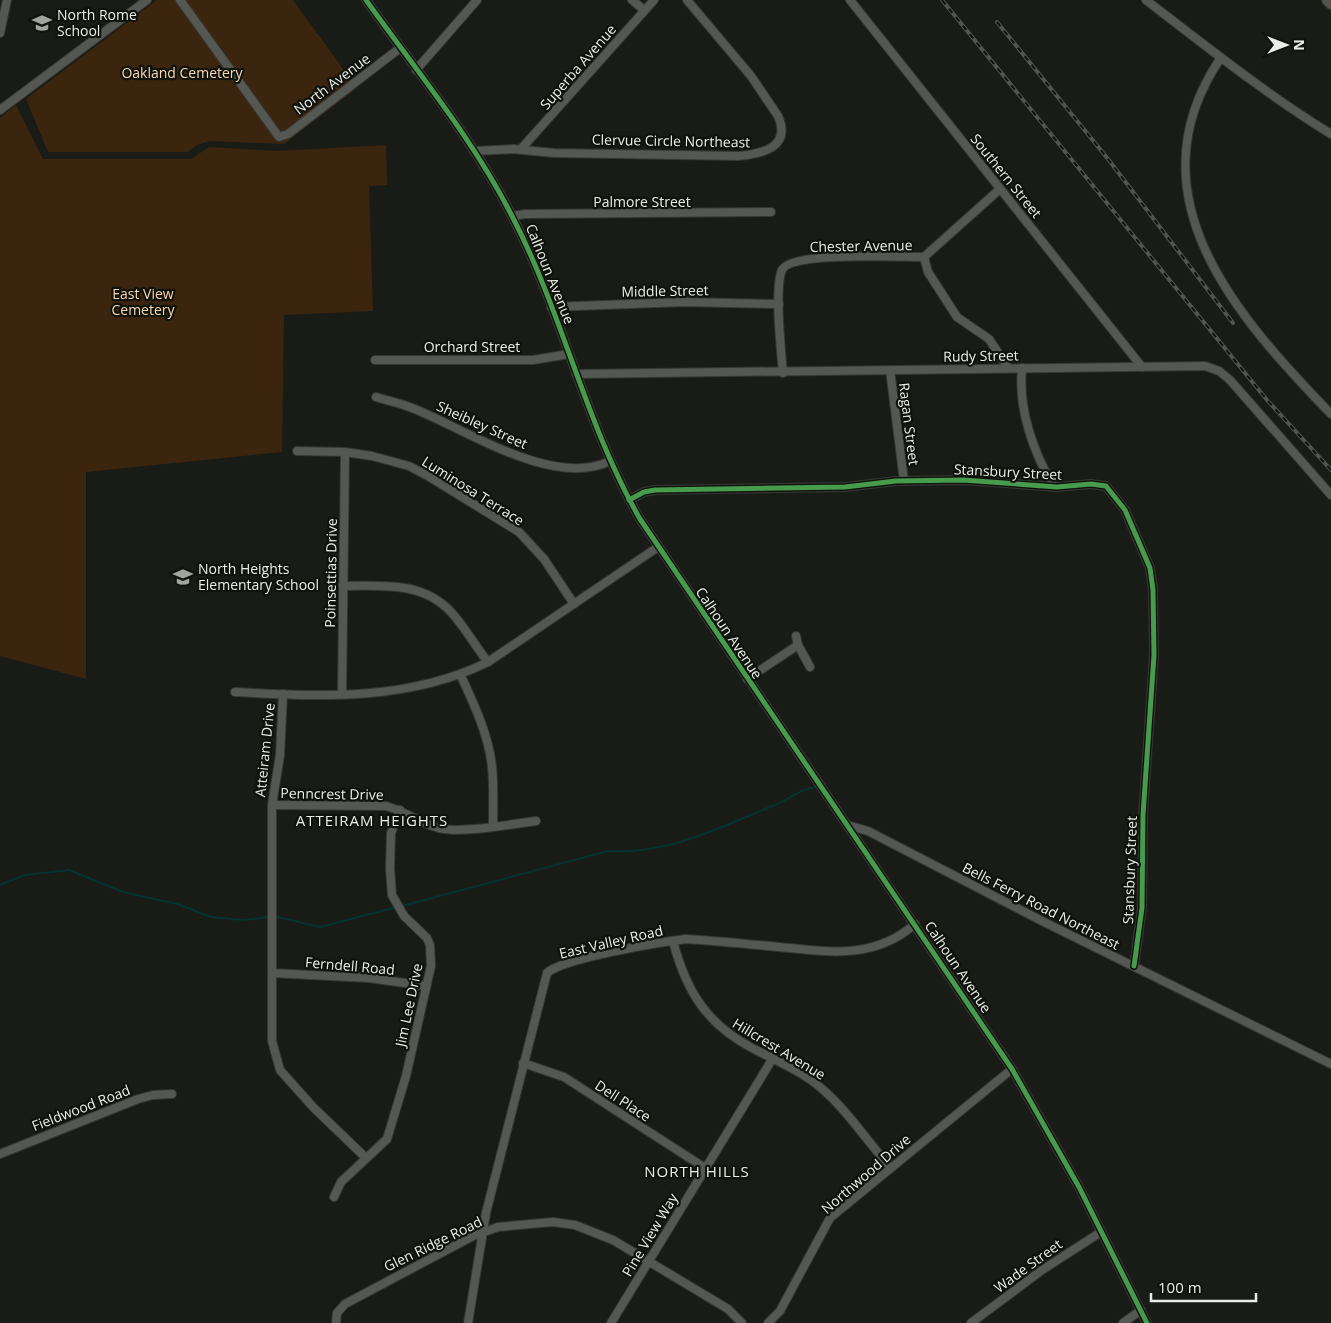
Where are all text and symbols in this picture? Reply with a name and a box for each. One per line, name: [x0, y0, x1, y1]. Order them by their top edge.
place label: North Rome School: [57, 5, 137, 40]
school or university icon: North Rome School: [31, 12, 53, 34]
street label: Superba Avenue: [535, 20, 620, 113]
north arrow: [1261, 20, 1311, 70]
text: N: [1290, 39, 1309, 51]
street label: North Avenue: [290, 49, 374, 118]
park label: Oakland Cemetery: [121, 63, 244, 82]
street label: Clervue Circle Northeast: [592, 130, 750, 151]
street label: Southern Street: [967, 130, 1046, 222]
street label: Palmore Street: [593, 192, 691, 211]
street label: Calhoun Avenue: [522, 221, 579, 327]
street label: Chester Avenue: [809, 235, 913, 256]
street label: Middle Street: [621, 280, 709, 301]
park label: East View Cemetery: [111, 284, 176, 319]
street label: Orchard Street: [424, 337, 520, 356]
street label: Rudy Street: [943, 345, 1019, 366]
street label: Ragan Street: [895, 382, 924, 466]
street label: Sheibley Street: [434, 396, 531, 453]
street label: Luminosa Terrace: [419, 452, 528, 530]
street label: Stansbury Street: [953, 459, 1063, 484]
street label: Poinsettias Drive: [320, 518, 341, 628]
place label: North Heights Elementary School: [198, 559, 319, 594]
school or university icon: North Heights Elementary School: [172, 566, 194, 588]
street label: Calhoun Avenue: [692, 583, 767, 682]
street label: Atteiram Drive: [250, 702, 279, 798]
street label: Penncrest Drive: [280, 783, 384, 804]
district label: ATTEIRAM HEIGHTS: [296, 810, 448, 830]
street label: Stansbury Street: [1118, 816, 1141, 924]
street label: Bells Ferry Road Northeast: [959, 858, 1123, 954]
street label: Calhoun Avenue: [921, 917, 996, 1016]
street label: East Valley Road: [557, 920, 665, 963]
street label: Ferndell Road: [304, 952, 396, 979]
street label: Jim Lee Drive: [390, 961, 427, 1050]
street label: Hillcrest Avenue: [729, 1013, 829, 1084]
street label: Dell Place: [592, 1075, 655, 1126]
street label: Fieldwood Road: [29, 1080, 133, 1135]
street label: Northwood Drive: [817, 1129, 914, 1218]
district label: NORTH HILLS: [644, 1161, 750, 1181]
street label: Pine View Way: [617, 1189, 682, 1280]
street label: Glen Ridge Road: [381, 1212, 485, 1276]
street label: Wade Street: [990, 1234, 1066, 1297]
scale bar: [1151, 1270, 1256, 1302]
text: 100 m: [1158, 1277, 1202, 1297]

